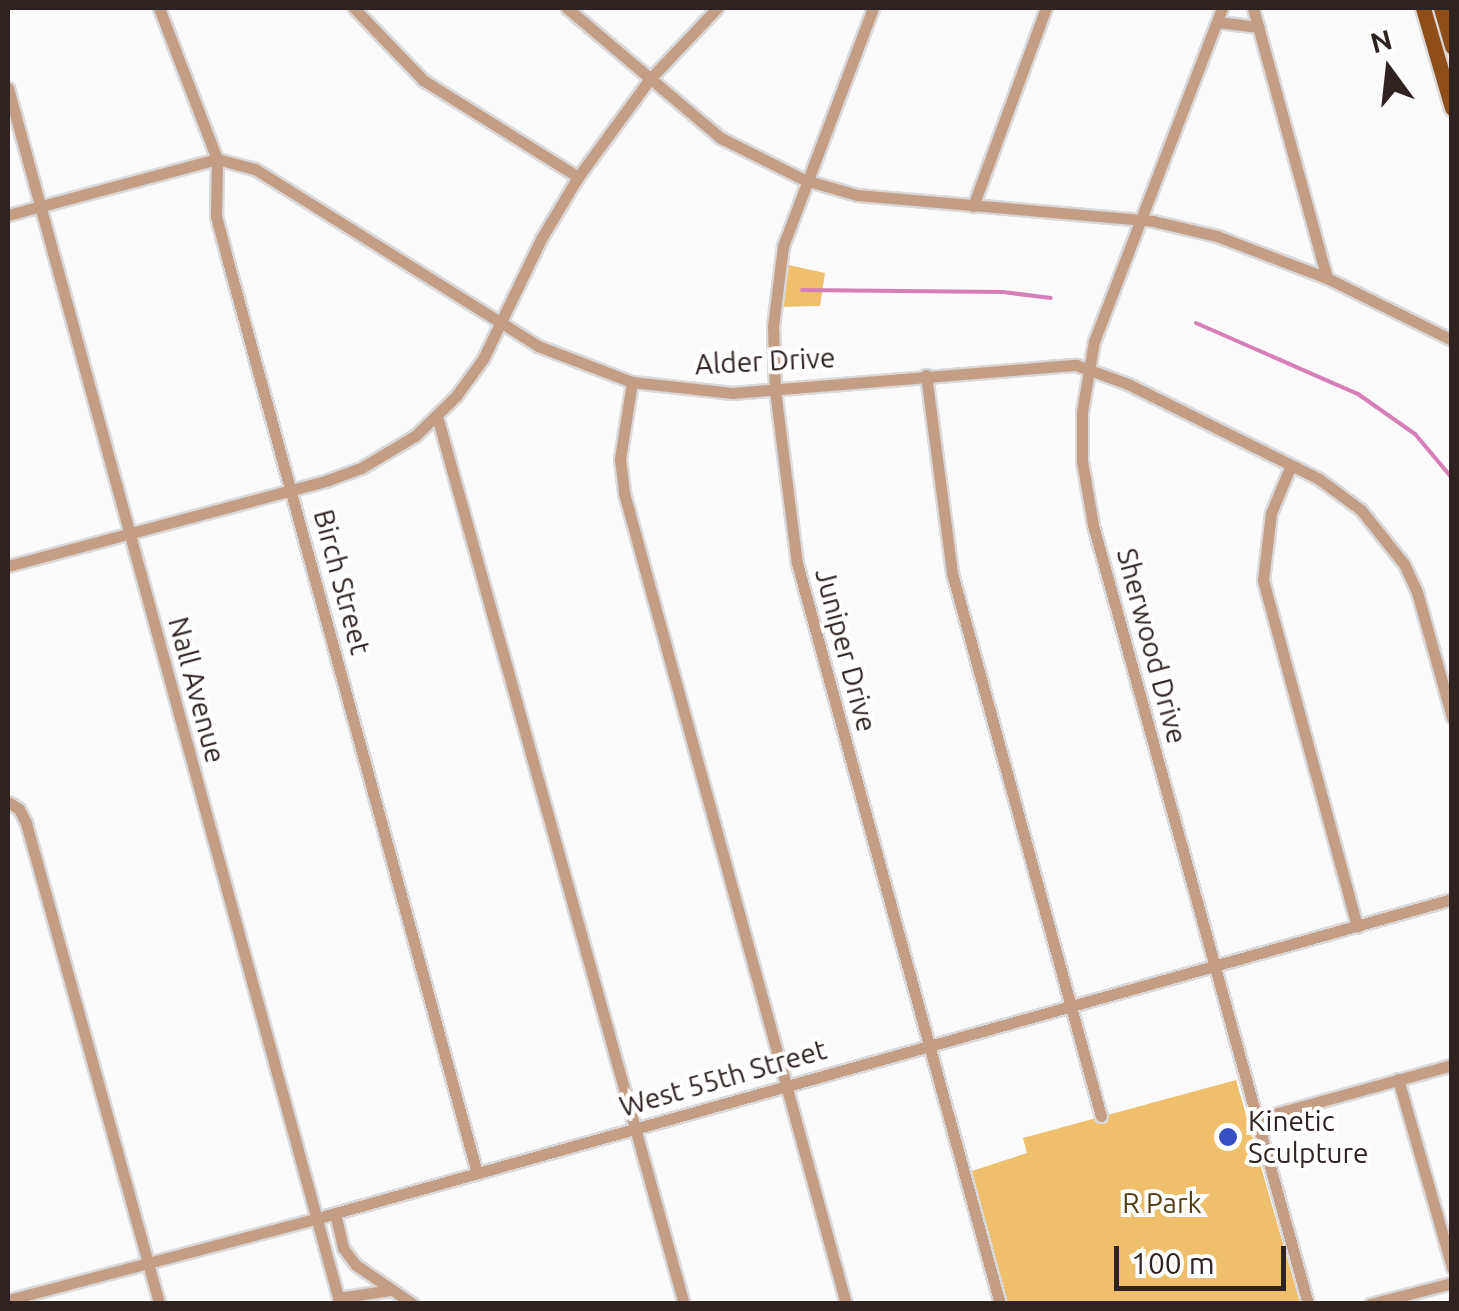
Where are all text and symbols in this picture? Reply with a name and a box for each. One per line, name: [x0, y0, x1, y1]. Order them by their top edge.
north arrow: [1339, 20, 1439, 120]
text: N: [1367, 23, 1395, 58]
street label: Alder Drive: [694, 341, 836, 381]
street label: Birch Street: [307, 506, 377, 658]
street label: Sherwood Drive: [1110, 545, 1194, 747]
street label: Juniper Drive: [808, 565, 884, 735]
street label: Nall Avenue: [161, 613, 233, 767]
street label: West 55th Street: [616, 1032, 830, 1124]
place label: Kinetic Sculpture: [1248, 1104, 1368, 1170]
marker: Kinetic Sculpture: [1217, 1126, 1239, 1148]
park label: R Park: [1122, 1186, 1202, 1220]
scale bar: [1119, 1226, 1292, 1288]
text: 100 m: [1131, 1246, 1215, 1280]

